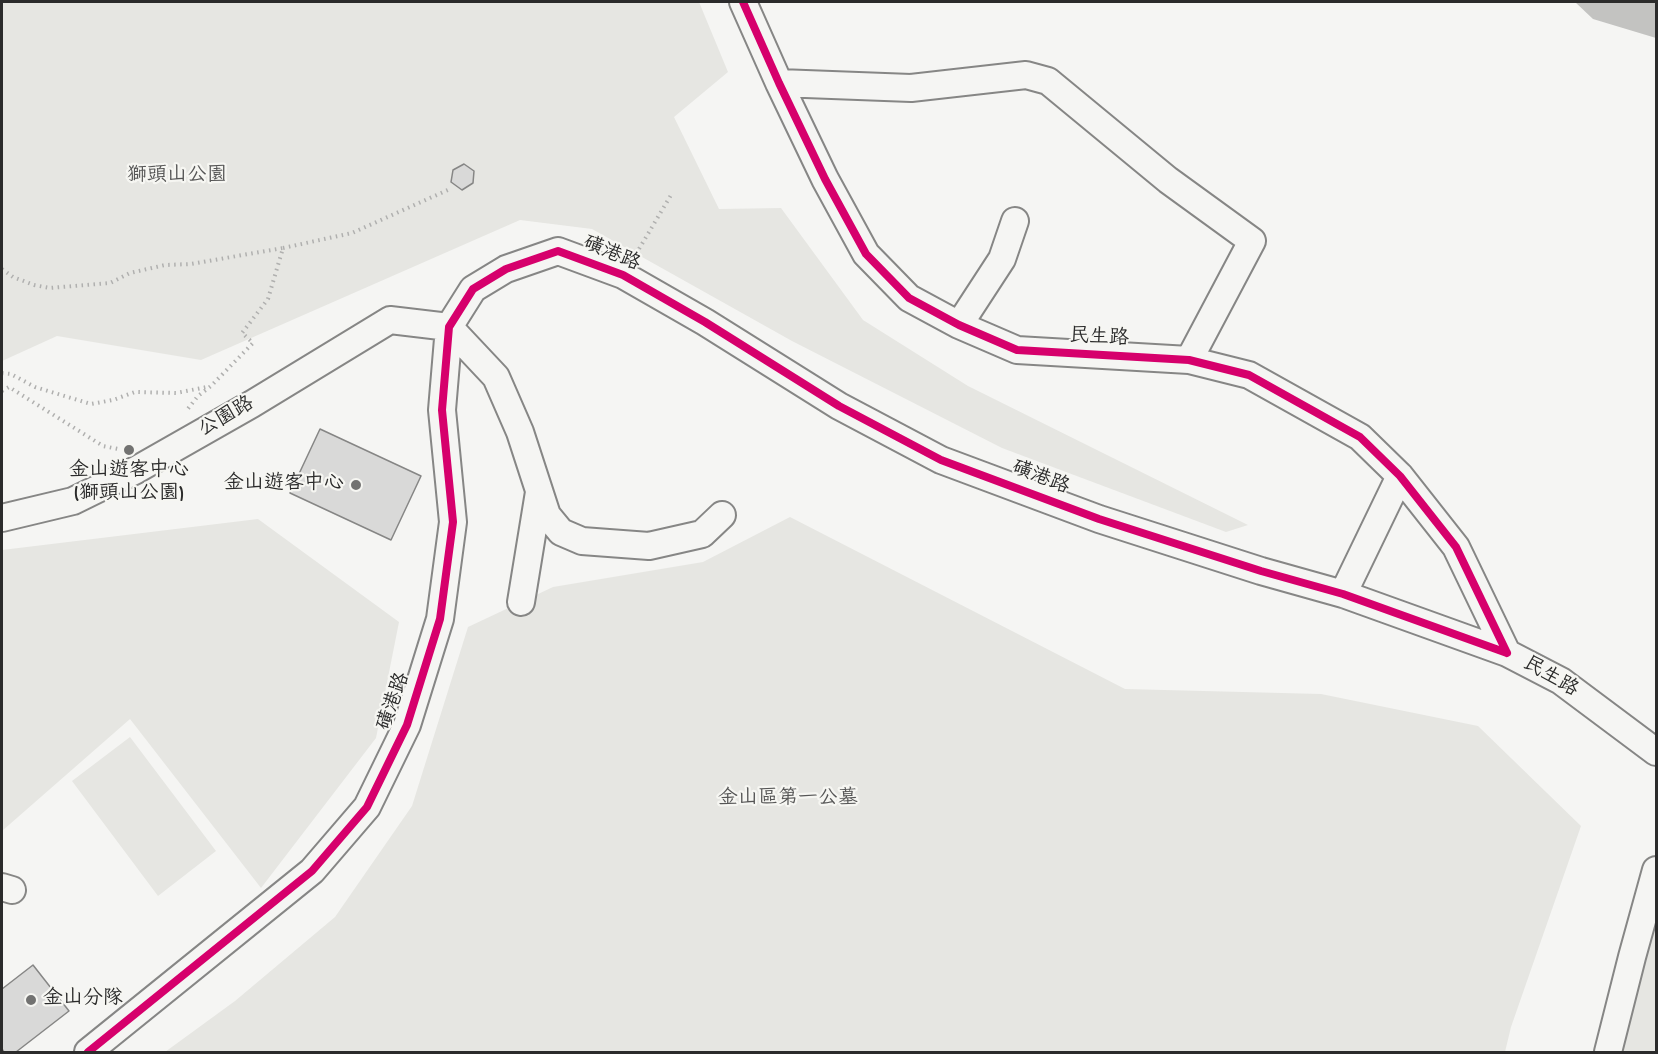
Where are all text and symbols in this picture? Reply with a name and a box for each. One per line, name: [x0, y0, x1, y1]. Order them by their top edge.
park label: 獅頭山公園: [127, 165, 227, 189]
street label: 磺港路: [579, 232, 643, 278]
street label: 民生路: [1068, 325, 1130, 353]
street label: 公園路: [195, 393, 259, 443]
marker: 金山遊客中心 (獅頭山公園): [122, 443, 136, 457]
street label: 磺港路: [1008, 457, 1072, 501]
place label: 金山遊客中心 (獅頭山公園): [69, 460, 189, 507]
place label: 金山遊客中心: [224, 473, 344, 497]
marker: 金山遊客中心: [349, 478, 363, 492]
street label: 民生路: [1518, 653, 1582, 703]
street label: 磺港路: [373, 670, 417, 734]
park label: 金山區第一公墓: [718, 788, 858, 812]
place label: 金山分隊: [43, 988, 123, 1012]
marker: 金山分隊: [24, 993, 38, 1007]

